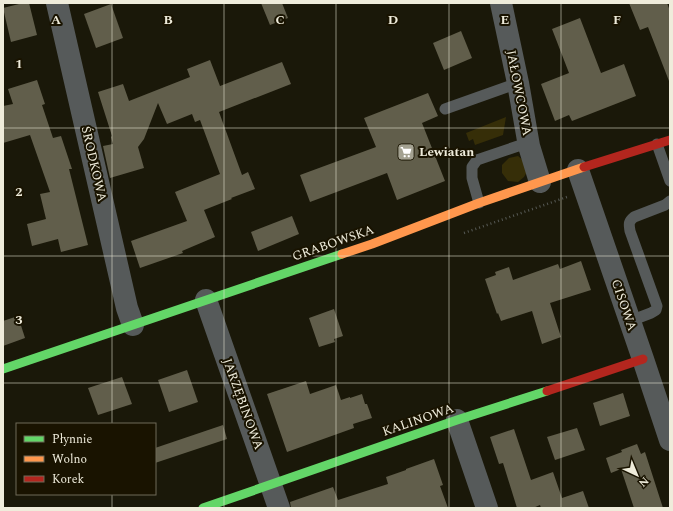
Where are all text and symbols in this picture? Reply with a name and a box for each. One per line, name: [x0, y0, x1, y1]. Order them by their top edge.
text: A: [51, 10, 61, 30]
text: B: [163, 10, 173, 30]
text: C: [275, 10, 285, 30]
text: D: [388, 10, 398, 30]
text: E: [501, 10, 510, 30]
text: F: [613, 10, 621, 30]
street label: JAŁOWCOWA: [501, 48, 537, 138]
text: 1: [15, 54, 23, 74]
street label: ŚRODKOWA: [76, 124, 112, 204]
supermarket icon: Lewiatan: [396, 142, 416, 162]
place label: Lewiatan: [419, 142, 474, 162]
text: 2: [15, 182, 23, 202]
street label: GRABOWSKA: [289, 220, 377, 266]
street label: CISOWA: [606, 276, 642, 334]
text: 3: [15, 310, 23, 330]
street label: JARZĘBINOWA: [217, 356, 269, 453]
street label: KALINOWA: [380, 398, 457, 442]
legend: [16, 423, 156, 495]
text: Płynnie: [52, 430, 93, 449]
text: Wolno: [52, 450, 87, 469]
north arrow: [617, 455, 657, 495]
text: Korek: [52, 470, 84, 489]
text: N: [634, 473, 653, 491]

